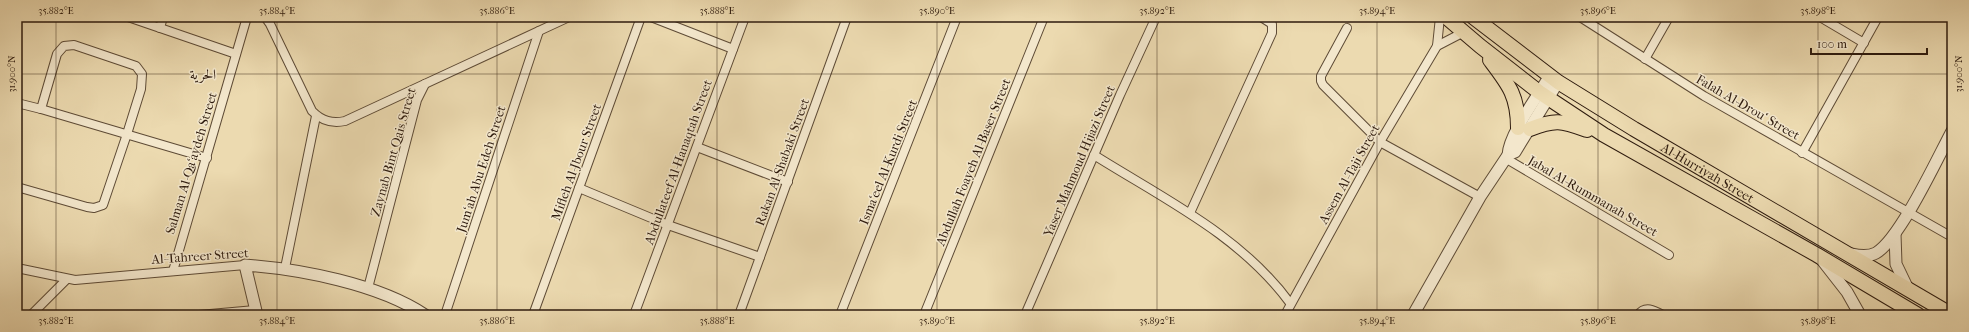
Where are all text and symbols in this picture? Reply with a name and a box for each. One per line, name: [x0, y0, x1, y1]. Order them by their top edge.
text: 35.882°E: [38, 5, 74, 17]
text: 35.884°E: [259, 5, 295, 17]
text: 35.886°E: [479, 5, 515, 17]
text: 35.888°E: [699, 5, 735, 17]
text: 35.890°E: [919, 5, 955, 17]
text: 35.892°E: [1139, 5, 1175, 17]
text: 35.894°E: [1359, 5, 1395, 17]
text: 35.896°E: [1580, 5, 1616, 17]
text: 35.898°E: [1800, 5, 1836, 17]
scale bar: [1811, 30, 1927, 56]
text: 100 m: [1817, 37, 1847, 51]
text: 31.900°N: [6, 55, 18, 92]
text: 31.900°N: [1953, 55, 1965, 92]
district label: الحرية: [190, 66, 216, 83]
street label: Falah Al-Drou‘ Street: [1694, 71, 1803, 143]
street label: Abdullah Foayeh Al-Baser Street: [932, 76, 1014, 249]
street label: Abdullateef Al-Hanaqtah Street: [641, 77, 715, 247]
street label: Yaser Mahmoud Hijazi Street: [1040, 83, 1118, 240]
street label: Zaynab Bint Qais Street: [367, 85, 419, 218]
street label: Salman Al-Qa‘aydeh Street: [162, 90, 220, 236]
street label: Rakan Al-Shabaki Street: [752, 96, 812, 228]
street label: Isma‘eel Al-Kurdi Street: [856, 97, 920, 227]
street label: Mifleh Al-Jbour Street: [548, 101, 604, 222]
street label: Jum‘ah Abu Edeh Street: [453, 103, 509, 235]
street label: Assem Al-Taji Street: [1315, 121, 1383, 227]
street label: Al-Hurriyah Street: [1658, 139, 1757, 205]
street label: Jabal Al-Rummanah Street: [1525, 152, 1661, 240]
street label: Al-Tahreer Street: [150, 245, 249, 267]
text: 35.882°E: [38, 315, 74, 327]
text: 35.884°E: [259, 315, 295, 327]
text: 35.886°E: [479, 315, 515, 327]
text: 35.888°E: [699, 315, 735, 327]
text: 35.890°E: [919, 315, 955, 327]
text: 35.892°E: [1139, 315, 1175, 327]
text: 35.894°E: [1359, 315, 1395, 327]
text: 35.896°E: [1580, 315, 1616, 327]
text: 35.898°E: [1800, 315, 1836, 327]

